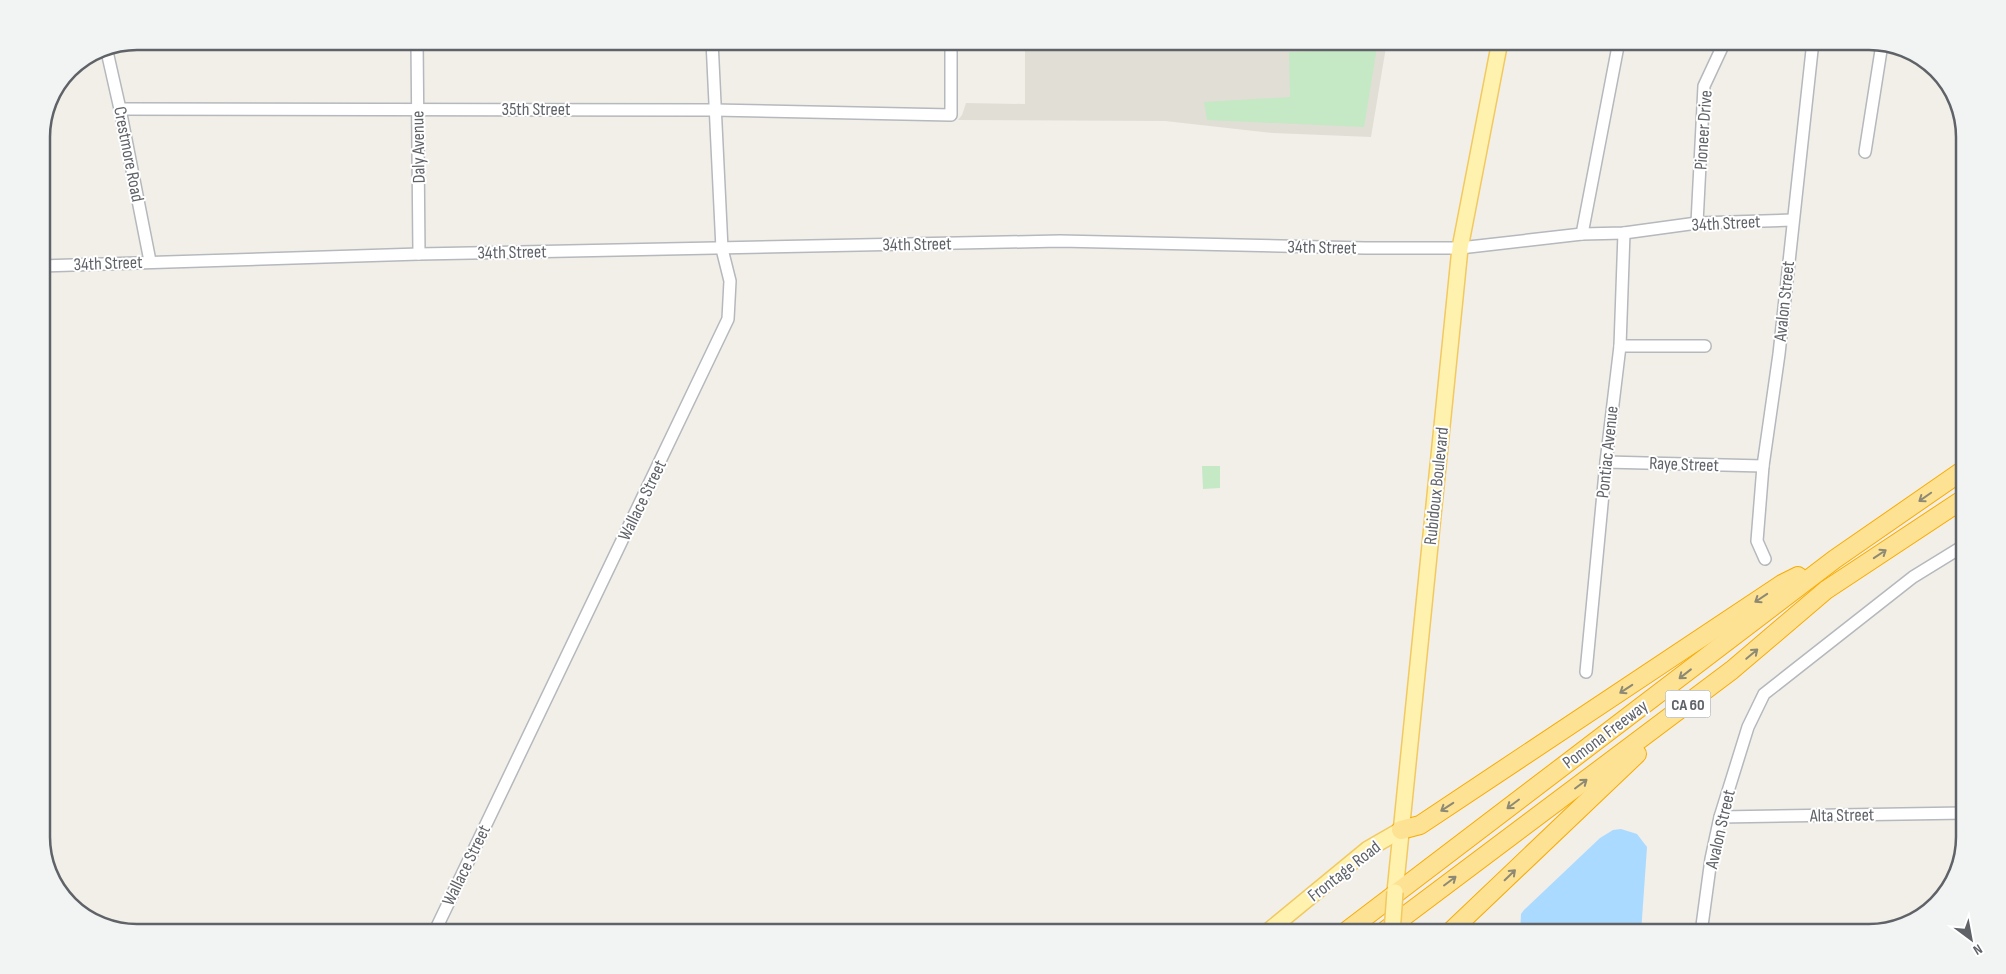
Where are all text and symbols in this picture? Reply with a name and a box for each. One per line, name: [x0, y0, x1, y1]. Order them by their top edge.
street label: Pioneer Drive: [1690, 89, 1717, 171]
street label: 35th Street: [502, 99, 571, 120]
street label: Crestmore Road: [109, 105, 148, 204]
street label: Daly Avenue: [407, 110, 430, 184]
street label: 34th Street: [1691, 211, 1762, 236]
street label: 34th Street: [882, 233, 952, 256]
street label: 34th Street: [1287, 236, 1357, 259]
street label: 34th Street: [477, 241, 547, 264]
street label: 34th Street: [73, 252, 143, 275]
street label: Avalon Street: [1770, 259, 1799, 343]
street label: Pontiac Avenue: [1592, 405, 1623, 499]
street label: Rubidoux Boulevard: [1420, 426, 1453, 546]
street label: Raye Street: [1649, 453, 1720, 476]
street label: Wallace Street: [614, 456, 671, 544]
one-way arrow: [1918, 492, 1932, 502]
one-way arrow: [1873, 549, 1887, 559]
one-way arrow: [1754, 593, 1768, 603]
one-way arrow: [1745, 648, 1758, 659]
one-way arrow: [1679, 668, 1692, 679]
one-way arrow: [1619, 684, 1633, 694]
road number: CA 60: [1666, 691, 1710, 718]
street label: Pomona Freeway: [1559, 696, 1652, 773]
one-way arrow: [1574, 779, 1588, 789]
street label: Avalon Street: [1701, 787, 1740, 872]
one-way arrow: [1507, 798, 1520, 809]
one-way arrow: [1440, 803, 1454, 813]
street label: Alta Street: [1809, 804, 1875, 827]
street label: Wallace Street: [438, 821, 495, 909]
street label: Frontage Road: [1304, 836, 1385, 906]
one-way arrow: [1503, 869, 1516, 881]
one-way arrow: [1443, 876, 1457, 886]
north arrow: [1946, 914, 1996, 964]
text: N: [1970, 940, 1985, 959]

